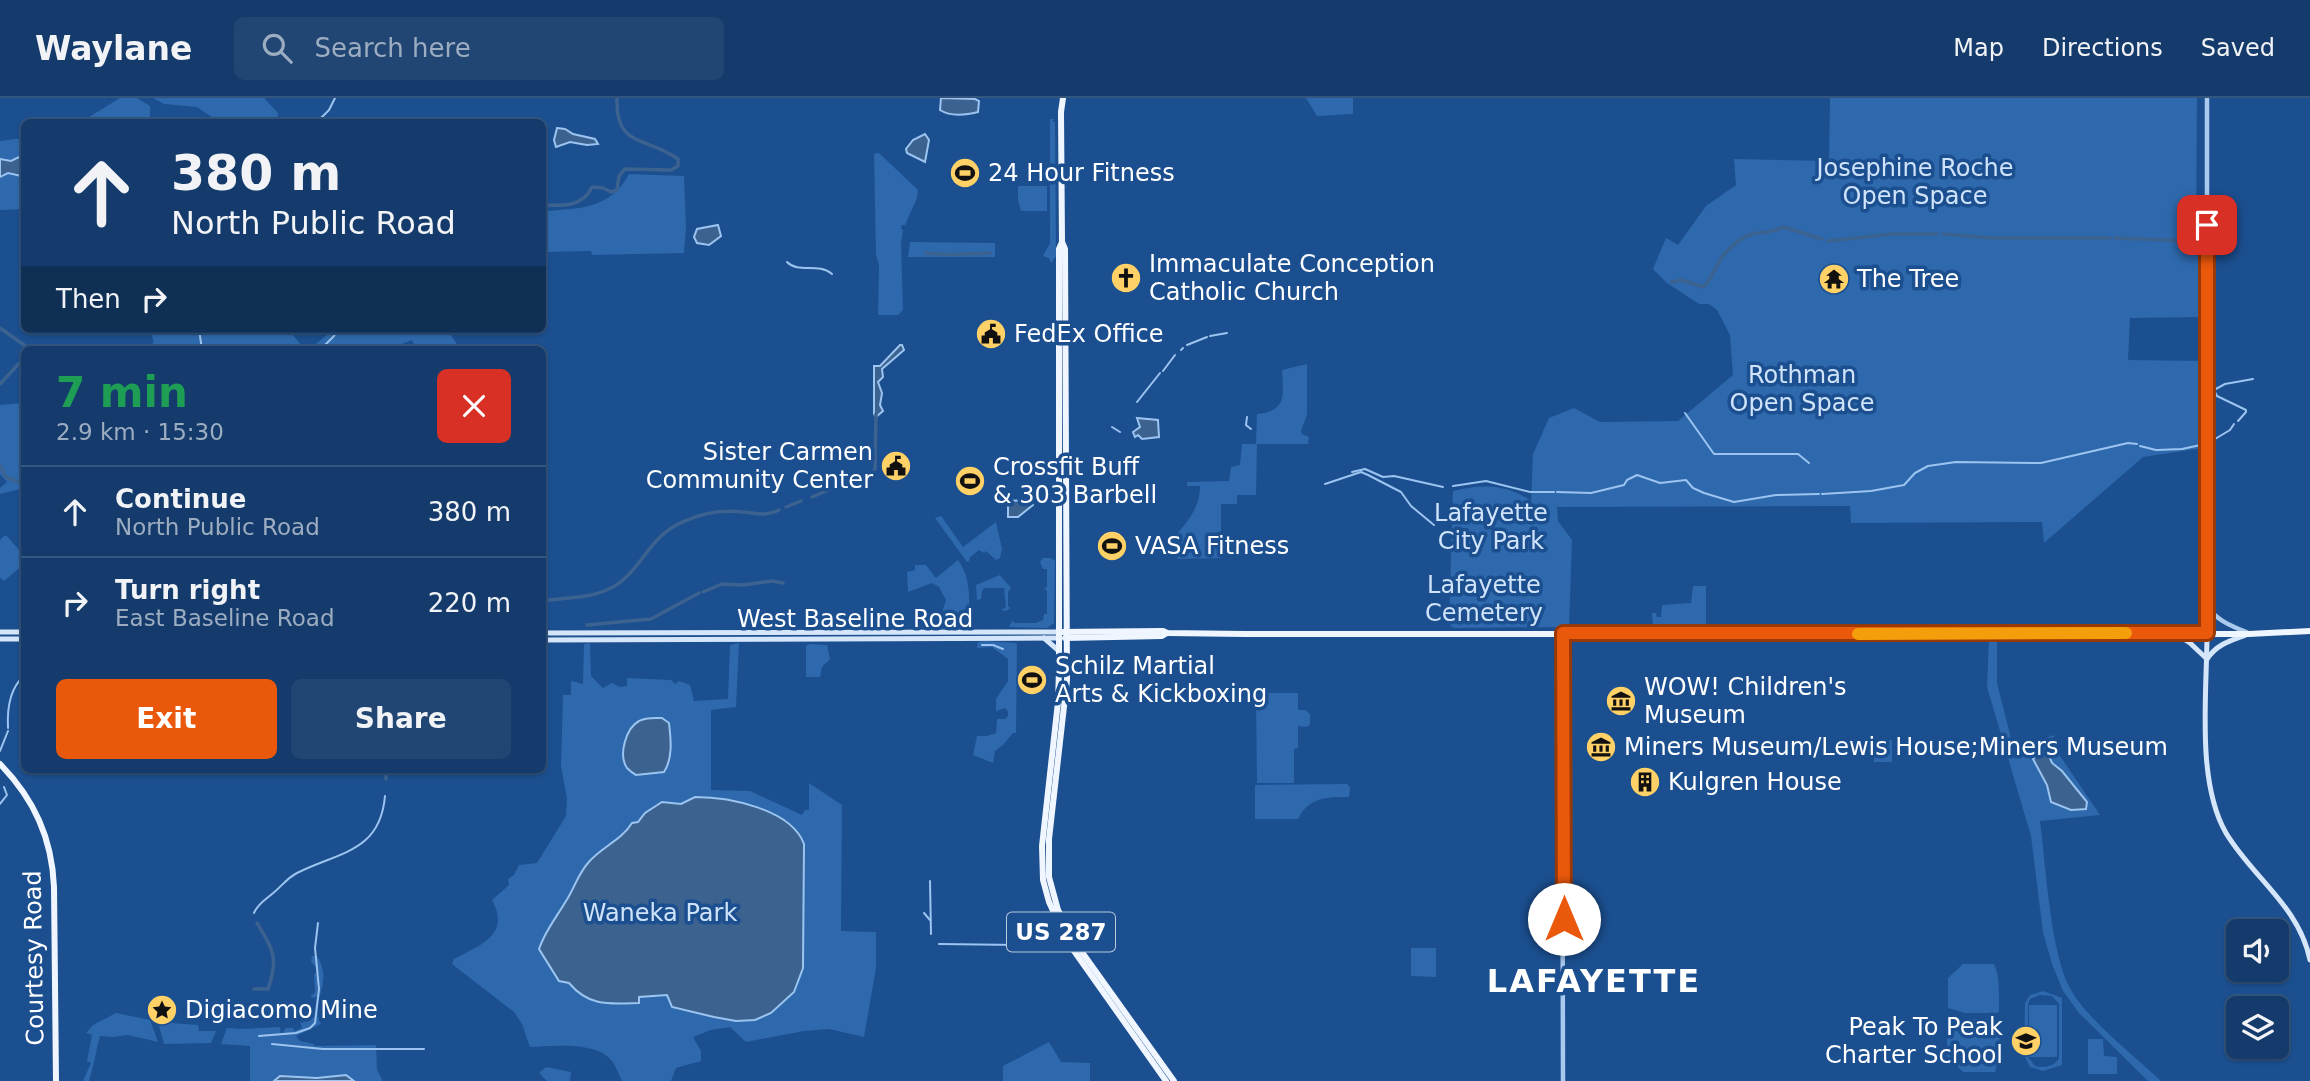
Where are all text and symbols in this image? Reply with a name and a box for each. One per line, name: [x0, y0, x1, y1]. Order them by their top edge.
search box: [234, 17, 724, 80]
text: Waylane: [35, 29, 192, 68]
icon: search: [258, 29, 296, 67]
text: Search here: [314, 33, 471, 63]
text: Map: [1953, 34, 2004, 62]
text: Directions: [2042, 34, 2163, 62]
text: Saved: [2201, 34, 2275, 62]
text: 380 m: [171, 145, 341, 202]
icon: ahead: [56, 147, 147, 238]
park label: Josephine Roche Open Space: [1814, 154, 2014, 210]
sports icon: 24 Hour Fitness: [948, 156, 982, 190]
place label: 24 Hour Fitness: [988, 159, 1175, 187]
pin: [2177, 195, 2237, 255]
text: North Public Road: [171, 204, 456, 242]
icon: arrive: [2188, 206, 2226, 244]
place label: Immaculate Conception Catholic Church: [1149, 250, 1435, 306]
church icon: Immaculate Conception Catholic Church: [1109, 261, 1143, 295]
temple icon: The Tree: [1817, 262, 1851, 296]
place label: The Tree: [1856, 265, 1959, 293]
icon: right: [135, 280, 173, 318]
text: Then: [56, 284, 121, 314]
public building icon: FedEx Office: [974, 317, 1008, 351]
place label: FedEx Office: [1014, 320, 1164, 348]
park label: Rothman Open Space: [1730, 361, 1874, 417]
text: 7 min: [56, 368, 188, 417]
button: close: [437, 369, 511, 443]
text: 2.9 km · 15:30: [56, 419, 224, 445]
place label: Sister Carmen Community Center: [646, 438, 873, 494]
public building icon: Sister Carmen Community Center: [879, 449, 913, 483]
place label: Crossfit Buff & 303 Barbell: [993, 453, 1157, 509]
sports icon: Crossfit Buff & 303 Barbell: [953, 464, 987, 498]
text: Continue: [115, 484, 246, 514]
icon: ahead: [56, 493, 94, 531]
text: 380 m: [428, 497, 511, 527]
park label: Lafayette City Park: [1434, 499, 1548, 555]
text: North Public Road: [115, 514, 320, 540]
sports icon: VASA Fitness: [1095, 529, 1129, 563]
place label: VASA Fitness: [1135, 532, 1289, 560]
park label: Lafayette Cemetery: [1425, 571, 1543, 627]
text: Turn right: [115, 575, 260, 605]
icon: right: [56, 584, 94, 622]
text: 220 m: [428, 588, 511, 618]
text: East Baseline Road: [115, 605, 334, 631]
street label: West Baseline Road: [737, 605, 973, 633]
place label: Schilz Martial Arts & Kickboxing: [1055, 652, 1267, 708]
sports icon: Schilz Martial Arts & Kickboxing: [1015, 663, 1049, 697]
place label: WOW! Children's Museum: [1644, 673, 1847, 729]
button: Exit: [56, 679, 277, 759]
button: Share: [291, 679, 511, 759]
museum icon: WOW! Children's Museum: [1604, 684, 1638, 718]
museum icon: Miners Museum/Lewis House;Miners Museum: [1584, 730, 1618, 764]
place label: Miners Museum/Lewis House;Miners Museum: [1624, 733, 2168, 761]
building icon: Kulgren House: [1628, 765, 1662, 799]
place label: Kulgren House: [1668, 768, 1842, 796]
street label: Courtesy Road: [18, 870, 50, 1046]
position arrow: [1527, 882, 1601, 956]
park label: Waneka Park: [583, 899, 737, 927]
road number: US 287: [1007, 912, 1115, 952]
map controls: [2226, 919, 2289, 1059]
button: sound: [2226, 919, 2289, 982]
district label: LAFAYETTE: [1487, 962, 1701, 1000]
place icon: Digiacomo Mine: [145, 993, 179, 1027]
place label: Digiacomo Mine: [185, 996, 378, 1024]
button: layers: [2226, 996, 2289, 1059]
place label: Peak To Peak Charter School: [1825, 1013, 2003, 1069]
school or university icon: Peak To Peak Charter School: [2009, 1024, 2043, 1058]

